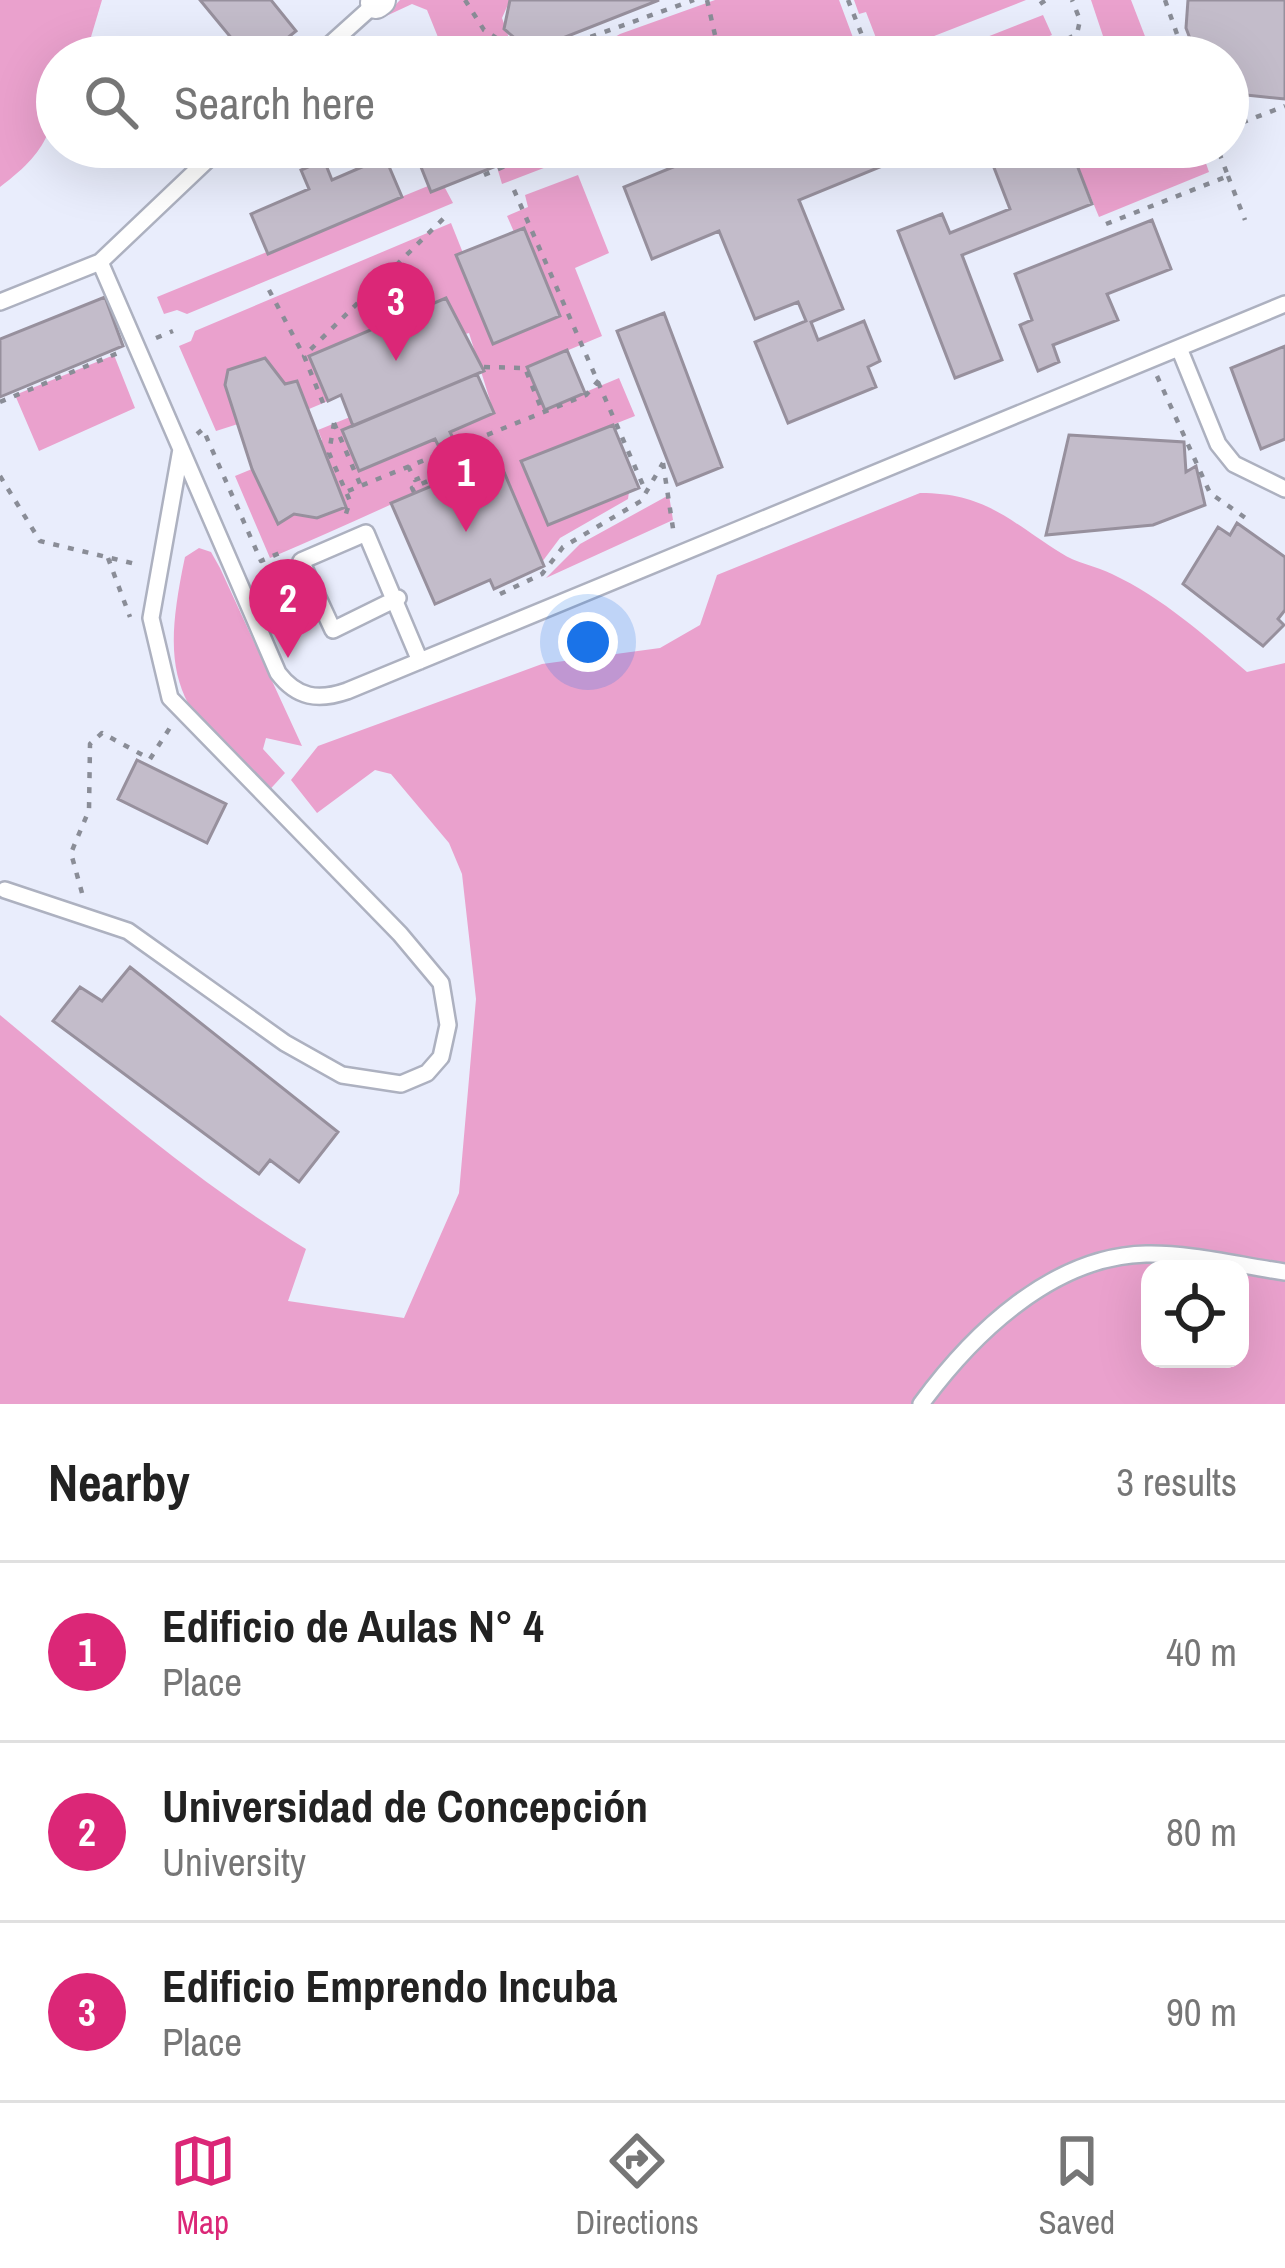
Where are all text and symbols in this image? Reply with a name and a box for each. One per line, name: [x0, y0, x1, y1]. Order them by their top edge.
search box: [36, 36, 1249, 168]
icon: search: [78, 69, 144, 135]
text: Search here: [174, 72, 375, 133]
pin: 3: [357, 262, 435, 361]
pin: 1: [427, 433, 505, 532]
pin: 2: [249, 559, 327, 658]
your location: [558, 612, 618, 672]
map controls: [1141, 1260, 1249, 1368]
button: locate: [1141, 1260, 1249, 1368]
text: Nearby: [48, 1448, 190, 1517]
text: 3 results: [1116, 1456, 1237, 1508]
text: Edificio de Aulas N° 4: [162, 1595, 544, 1656]
text: 1: [78, 1626, 96, 1678]
text: 40 m: [1166, 1626, 1237, 1678]
text: Place: [162, 1656, 242, 1708]
text: Universidad de Concepción: [162, 1775, 648, 1836]
text: 2: [78, 1806, 96, 1858]
text: 80 m: [1166, 1806, 1237, 1858]
text: University: [162, 1836, 306, 1888]
text: Edificio Emprendo Incuba: [162, 1955, 617, 2016]
text: 3: [78, 1986, 96, 2038]
text: 90 m: [1166, 1986, 1237, 2038]
text: Place: [162, 2016, 242, 2068]
tab: Map: [170, 2128, 236, 2244]
tab: Directions: [575, 2128, 699, 2244]
tab: Saved: [1038, 2128, 1115, 2244]

